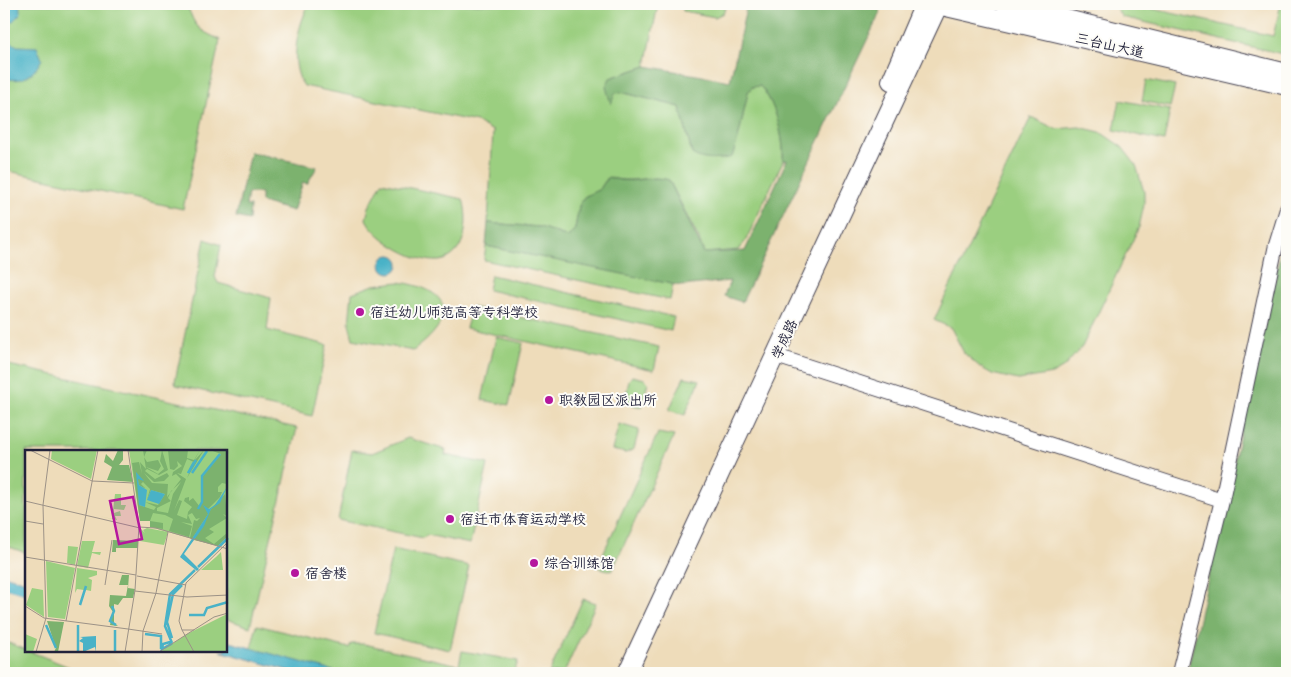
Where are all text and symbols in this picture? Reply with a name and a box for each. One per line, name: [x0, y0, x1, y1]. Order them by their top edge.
street label: 三台山大道: [1073, 31, 1145, 64]
place label: 宿迁幼儿师范高等专科学校: [370, 305, 538, 323]
marker: 宿迁幼儿师范高等专科学校: [354, 306, 366, 318]
street label: 学成路: [769, 317, 803, 363]
place label: 职教园区派出所: [559, 393, 657, 411]
marker: 职教园区派出所: [543, 394, 555, 406]
inset map: [25, 450, 228, 652]
place label: 宿迁市体育运动学校: [460, 512, 586, 530]
marker: 宿迁市体育运动学校: [444, 513, 456, 525]
place label: 综合训练馆: [544, 556, 614, 574]
marker: 综合训练馆: [528, 557, 540, 569]
marker: 宿舍楼: [289, 567, 301, 579]
place label: 宿舍楼: [305, 567, 347, 584]

